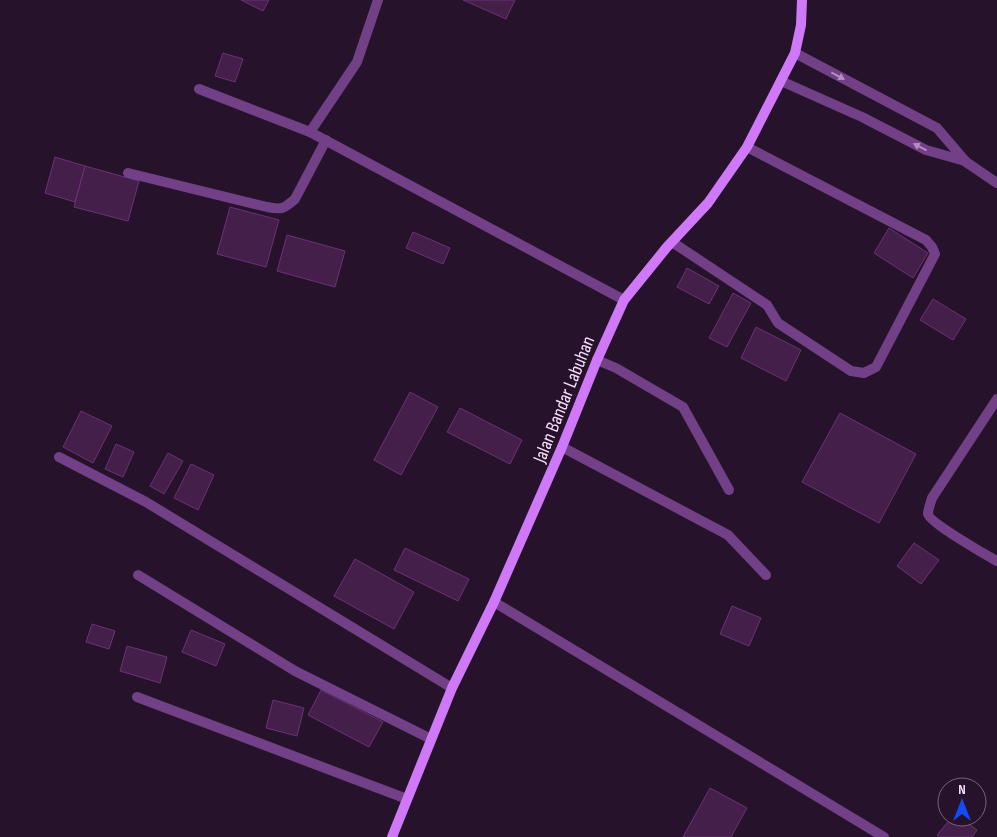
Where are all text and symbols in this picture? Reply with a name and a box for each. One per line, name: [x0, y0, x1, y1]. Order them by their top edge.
one-way arrow: [831, 72, 845, 80]
one-way arrow: [913, 143, 927, 151]
street label: Jalan Bandar Labuhan: [528, 333, 600, 467]
north arrow: [937, 777, 987, 827]
text: N: [958, 781, 966, 798]

